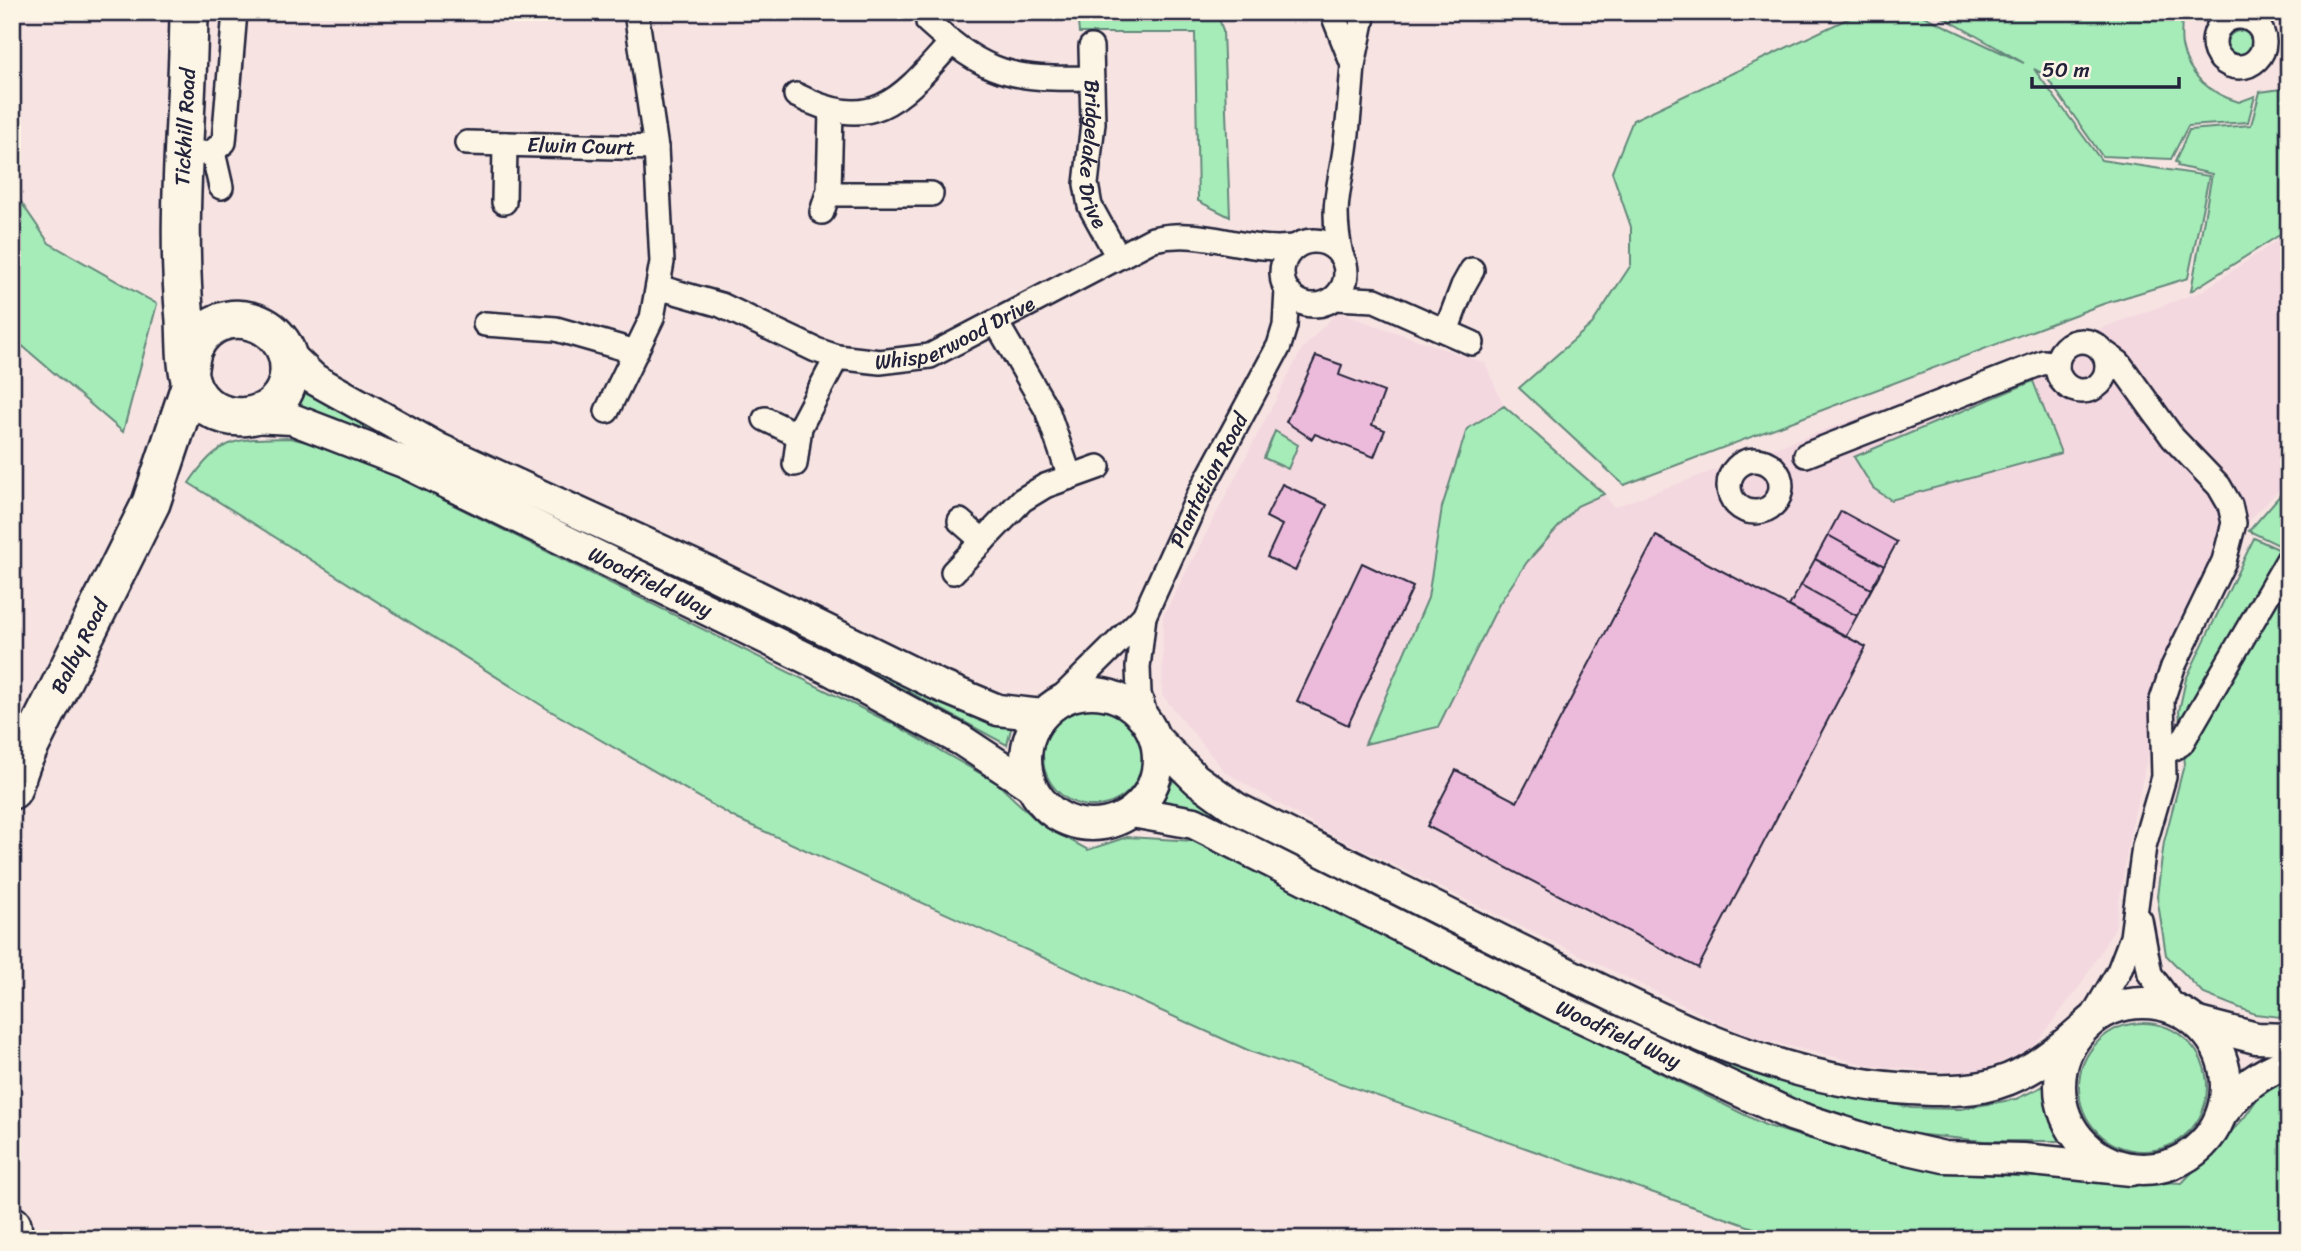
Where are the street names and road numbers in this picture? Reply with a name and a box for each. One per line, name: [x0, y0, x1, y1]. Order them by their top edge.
street label: Tickhill Road: [163, 65, 207, 187]
street label: Bridgelake Drive: [1067, 79, 1118, 236]
street label: Elwin Court: [527, 126, 635, 166]
street label: Whisperwood Drive: [873, 285, 1042, 381]
street label: Plantation Road: [1159, 404, 1260, 554]
street label: Woodfield Way: [582, 535, 719, 629]
street label: Balby Road: [40, 590, 120, 701]
street label: Woodfield Way: [1549, 989, 1687, 1080]

